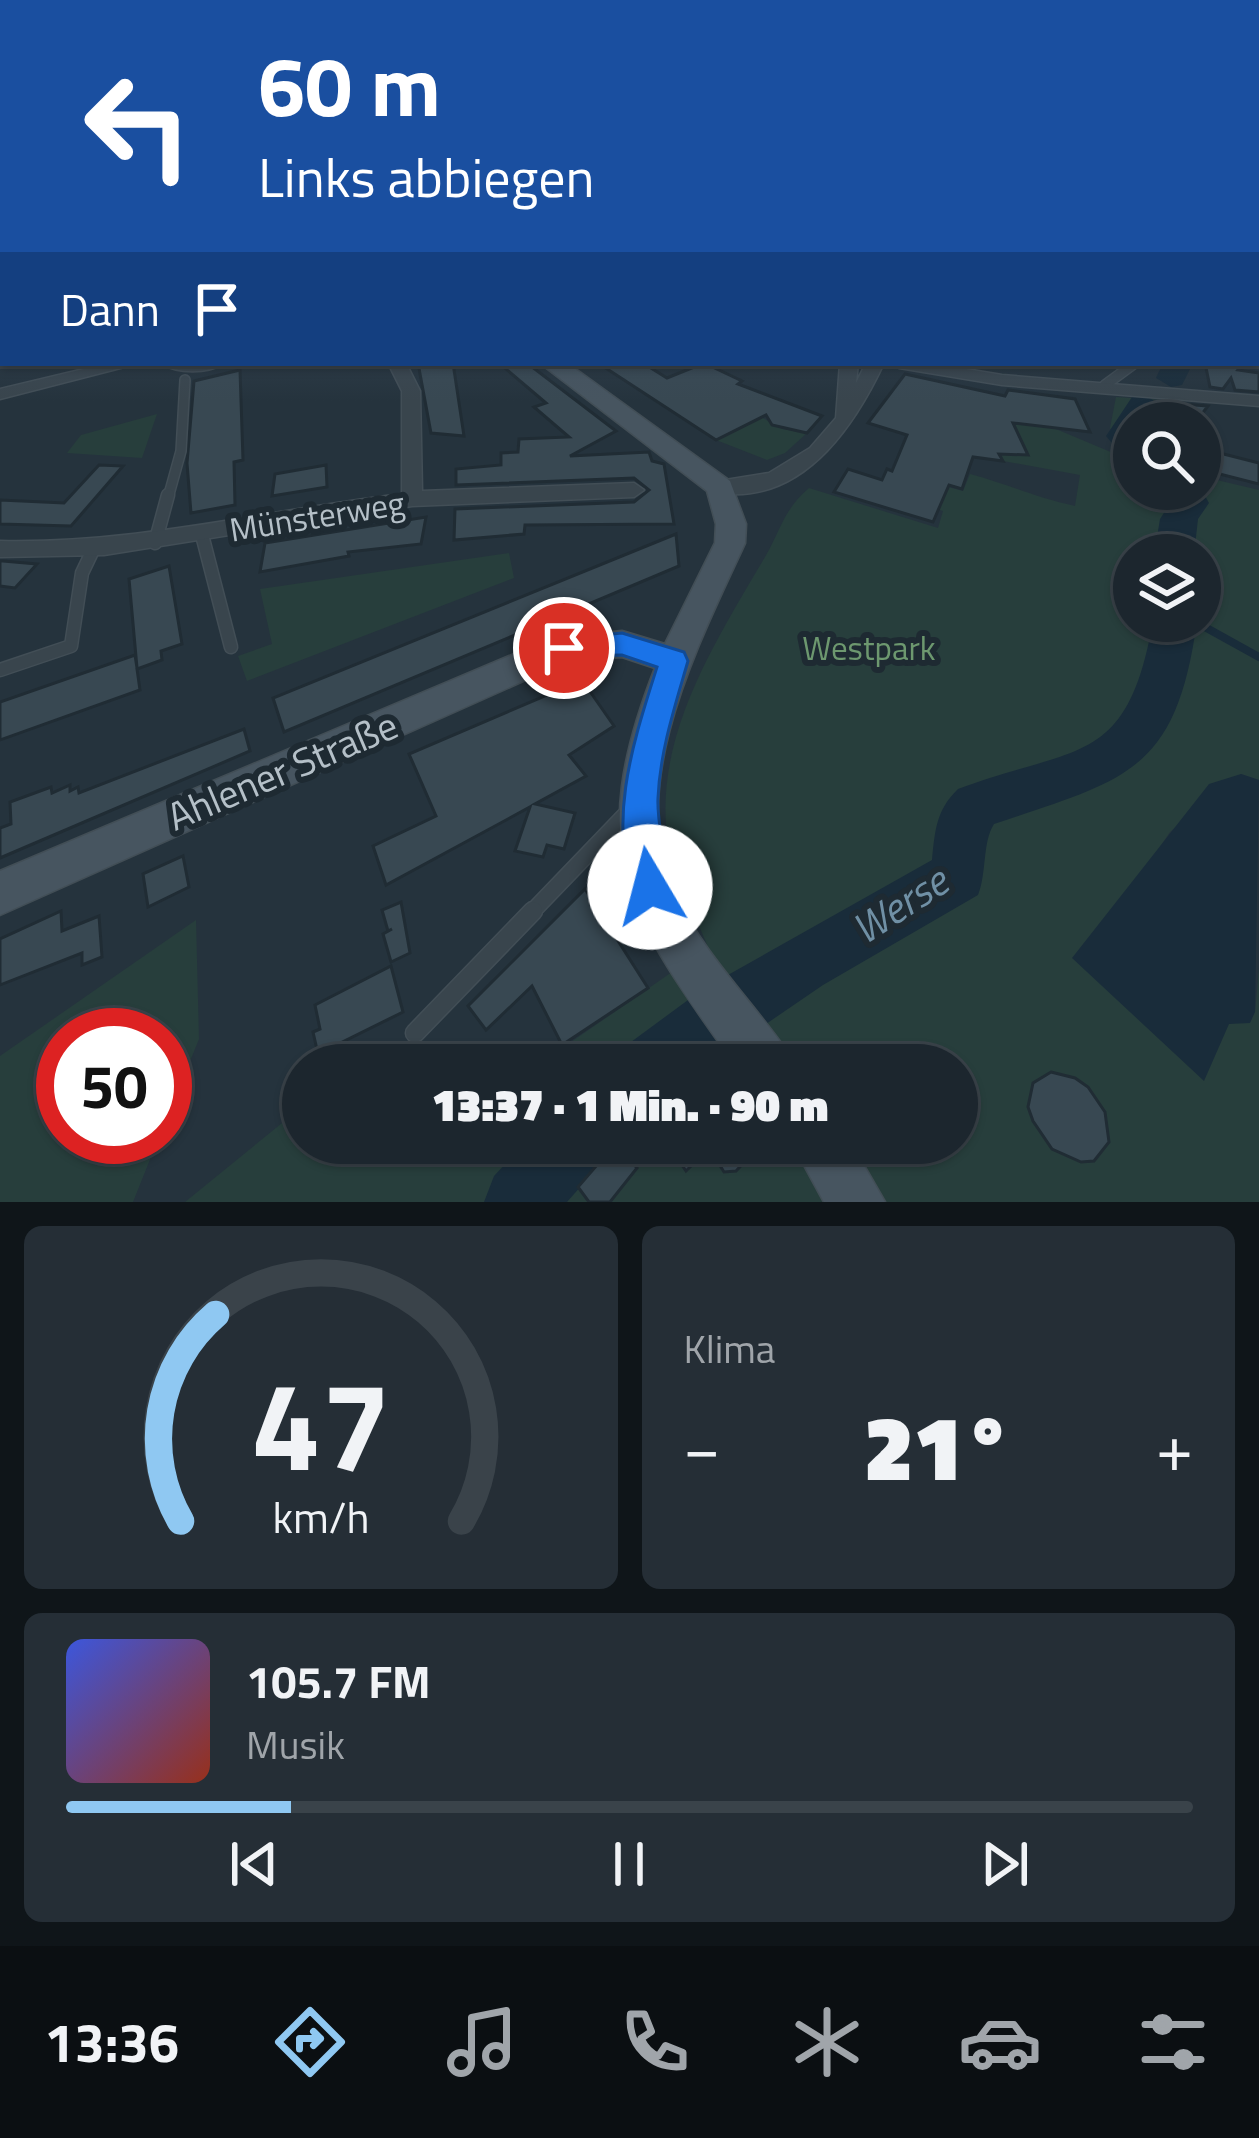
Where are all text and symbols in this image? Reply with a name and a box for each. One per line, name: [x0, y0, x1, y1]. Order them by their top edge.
text: 60 m: [258, 21, 441, 149]
icon: left: [60, 48, 216, 204]
text: Links abbiegen: [258, 136, 595, 218]
text: Dann: [60, 275, 160, 343]
icon: arrive: [184, 276, 250, 342]
map controls: [1113, 402, 1221, 642]
button: search: [1113, 402, 1221, 510]
street label: Münsterweg: [226, 477, 408, 555]
button: layers: [1113, 534, 1221, 642]
pin: [513, 597, 615, 699]
icon: arrive: [531, 615, 597, 681]
park label: Westpark: [802, 623, 936, 673]
street label: Ahlener Straße: [158, 695, 406, 845]
position arrow: [587, 824, 713, 950]
water label: Werse: [838, 847, 962, 959]
speed limit sign: 50: [36, 1008, 192, 1164]
text: 13:37 · 1 Min. · 90 m: [432, 1070, 828, 1138]
text: Klima: [684, 1319, 775, 1378]
text: 47: [251, 1329, 391, 1518]
text: 21°: [864, 1378, 1013, 1515]
text: −: [684, 1396, 720, 1497]
text: +: [1156, 1396, 1193, 1497]
text: km/h: [272, 1483, 369, 1549]
text: 105.7 FM: [246, 1647, 431, 1715]
text: Musik: [246, 1715, 345, 1774]
icon: previous: [221, 1831, 287, 1897]
icon: pause: [596, 1831, 662, 1897]
icon: next: [972, 1831, 1038, 1897]
icon: directions: [268, 2000, 352, 2084]
icon: music: [440, 2000, 524, 2084]
icon: phone: [613, 2000, 697, 2084]
icon: climate: [785, 2000, 869, 2084]
icon: car: [958, 2000, 1042, 2084]
icon: filters: [1131, 2000, 1215, 2084]
text: 13:36: [44, 2001, 179, 2083]

